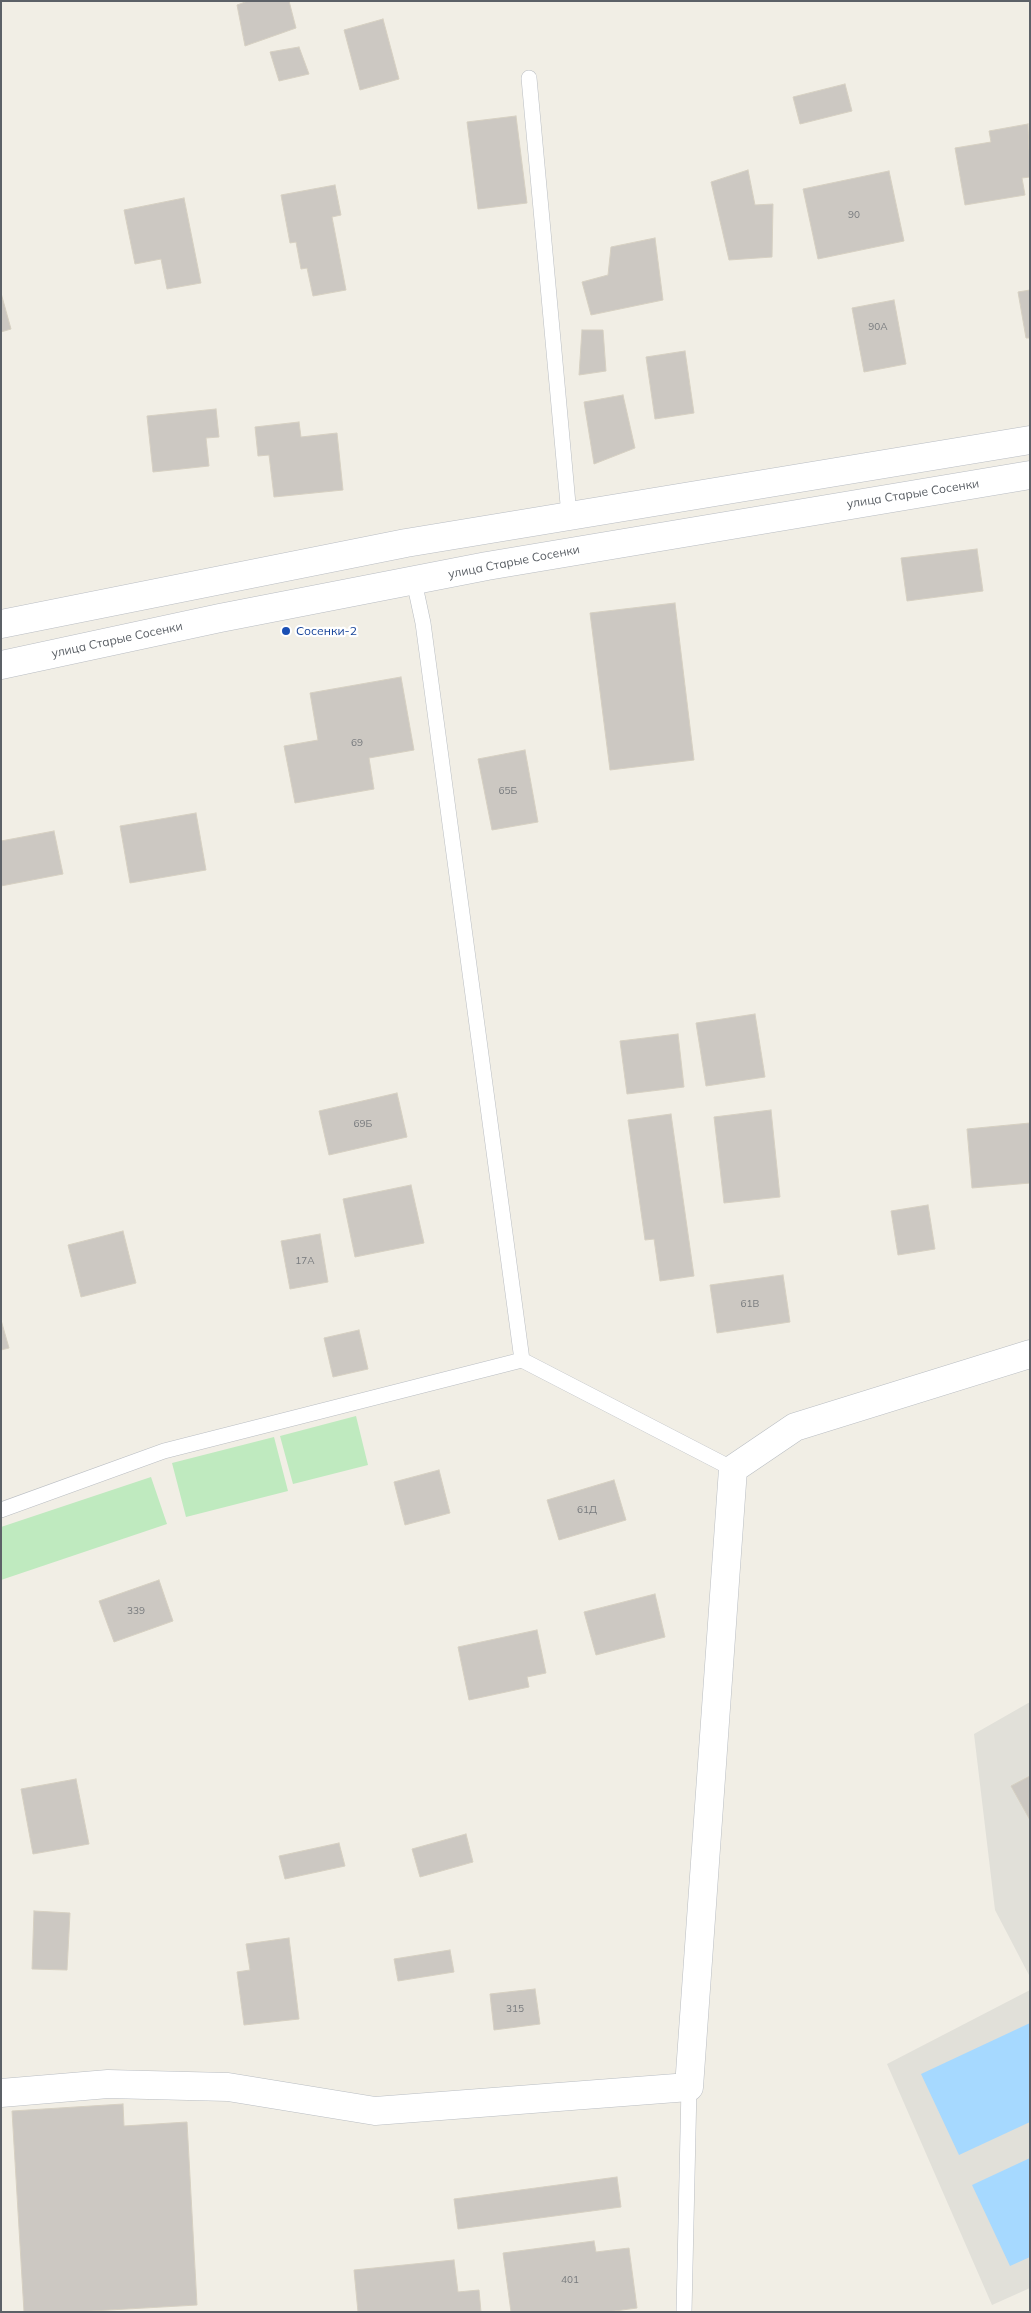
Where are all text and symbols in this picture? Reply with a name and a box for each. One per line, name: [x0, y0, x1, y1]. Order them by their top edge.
house number: 90: [848, 209, 860, 221]
house number: 90А: [868, 321, 888, 333]
street label: улица Старые Сосенки: [846, 476, 980, 512]
street label: улица Старые Сосенки: [447, 542, 581, 582]
street label: улица Старые Сосенки: [50, 619, 184, 661]
place label: Сосенки-2: [296, 624, 357, 638]
marker: Сосенки-2: [280, 625, 292, 637]
house number: 69: [351, 737, 363, 749]
house number: 65Б: [499, 785, 517, 797]
house number: 69Б: [354, 1118, 372, 1130]
house number: 17А: [295, 1255, 315, 1267]
house number: 61В: [741, 1298, 759, 1310]
house number: 61Д: [577, 1504, 597, 1516]
house number: 339: [127, 1605, 145, 1617]
house number: 315: [506, 2003, 524, 2015]
house number: 401: [561, 2274, 579, 2286]

